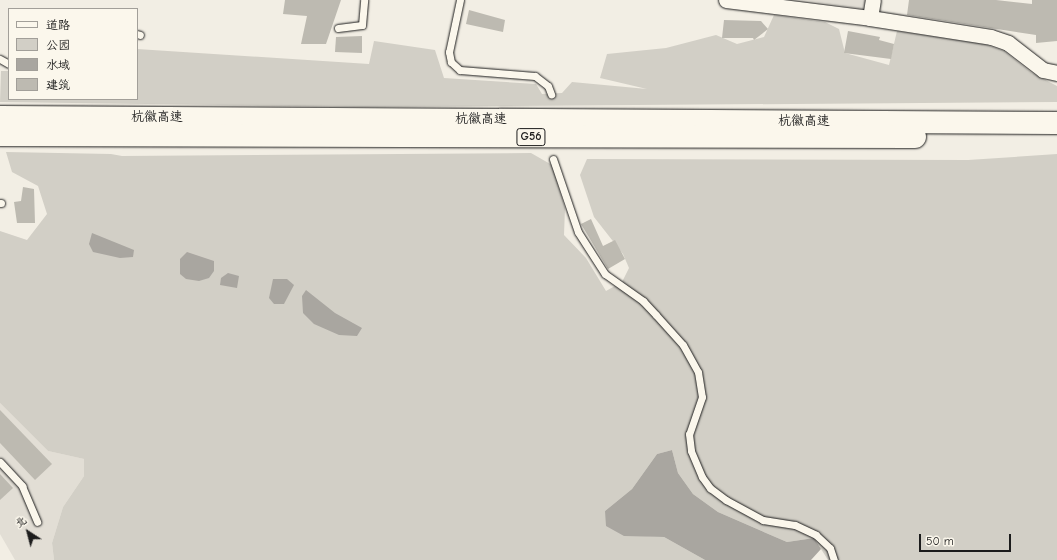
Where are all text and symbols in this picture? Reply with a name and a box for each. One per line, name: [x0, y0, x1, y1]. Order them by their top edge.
legend: [8, 8, 138, 100]
text: 道路: [46, 18, 70, 32]
text: 公园: [46, 38, 70, 52]
text: 水域: [46, 58, 70, 72]
text: 建筑: [46, 78, 70, 92]
street label: 杭徽高速: [131, 109, 183, 125]
street label: 杭徽高速: [455, 111, 507, 127]
street label: 杭徽高速: [778, 113, 830, 129]
road number: G56: [516, 127, 546, 147]
north arrow: [8, 512, 48, 552]
text: 北: [12, 513, 29, 530]
scale bar: [921, 526, 1013, 552]
text: 50 m: [926, 534, 954, 548]

